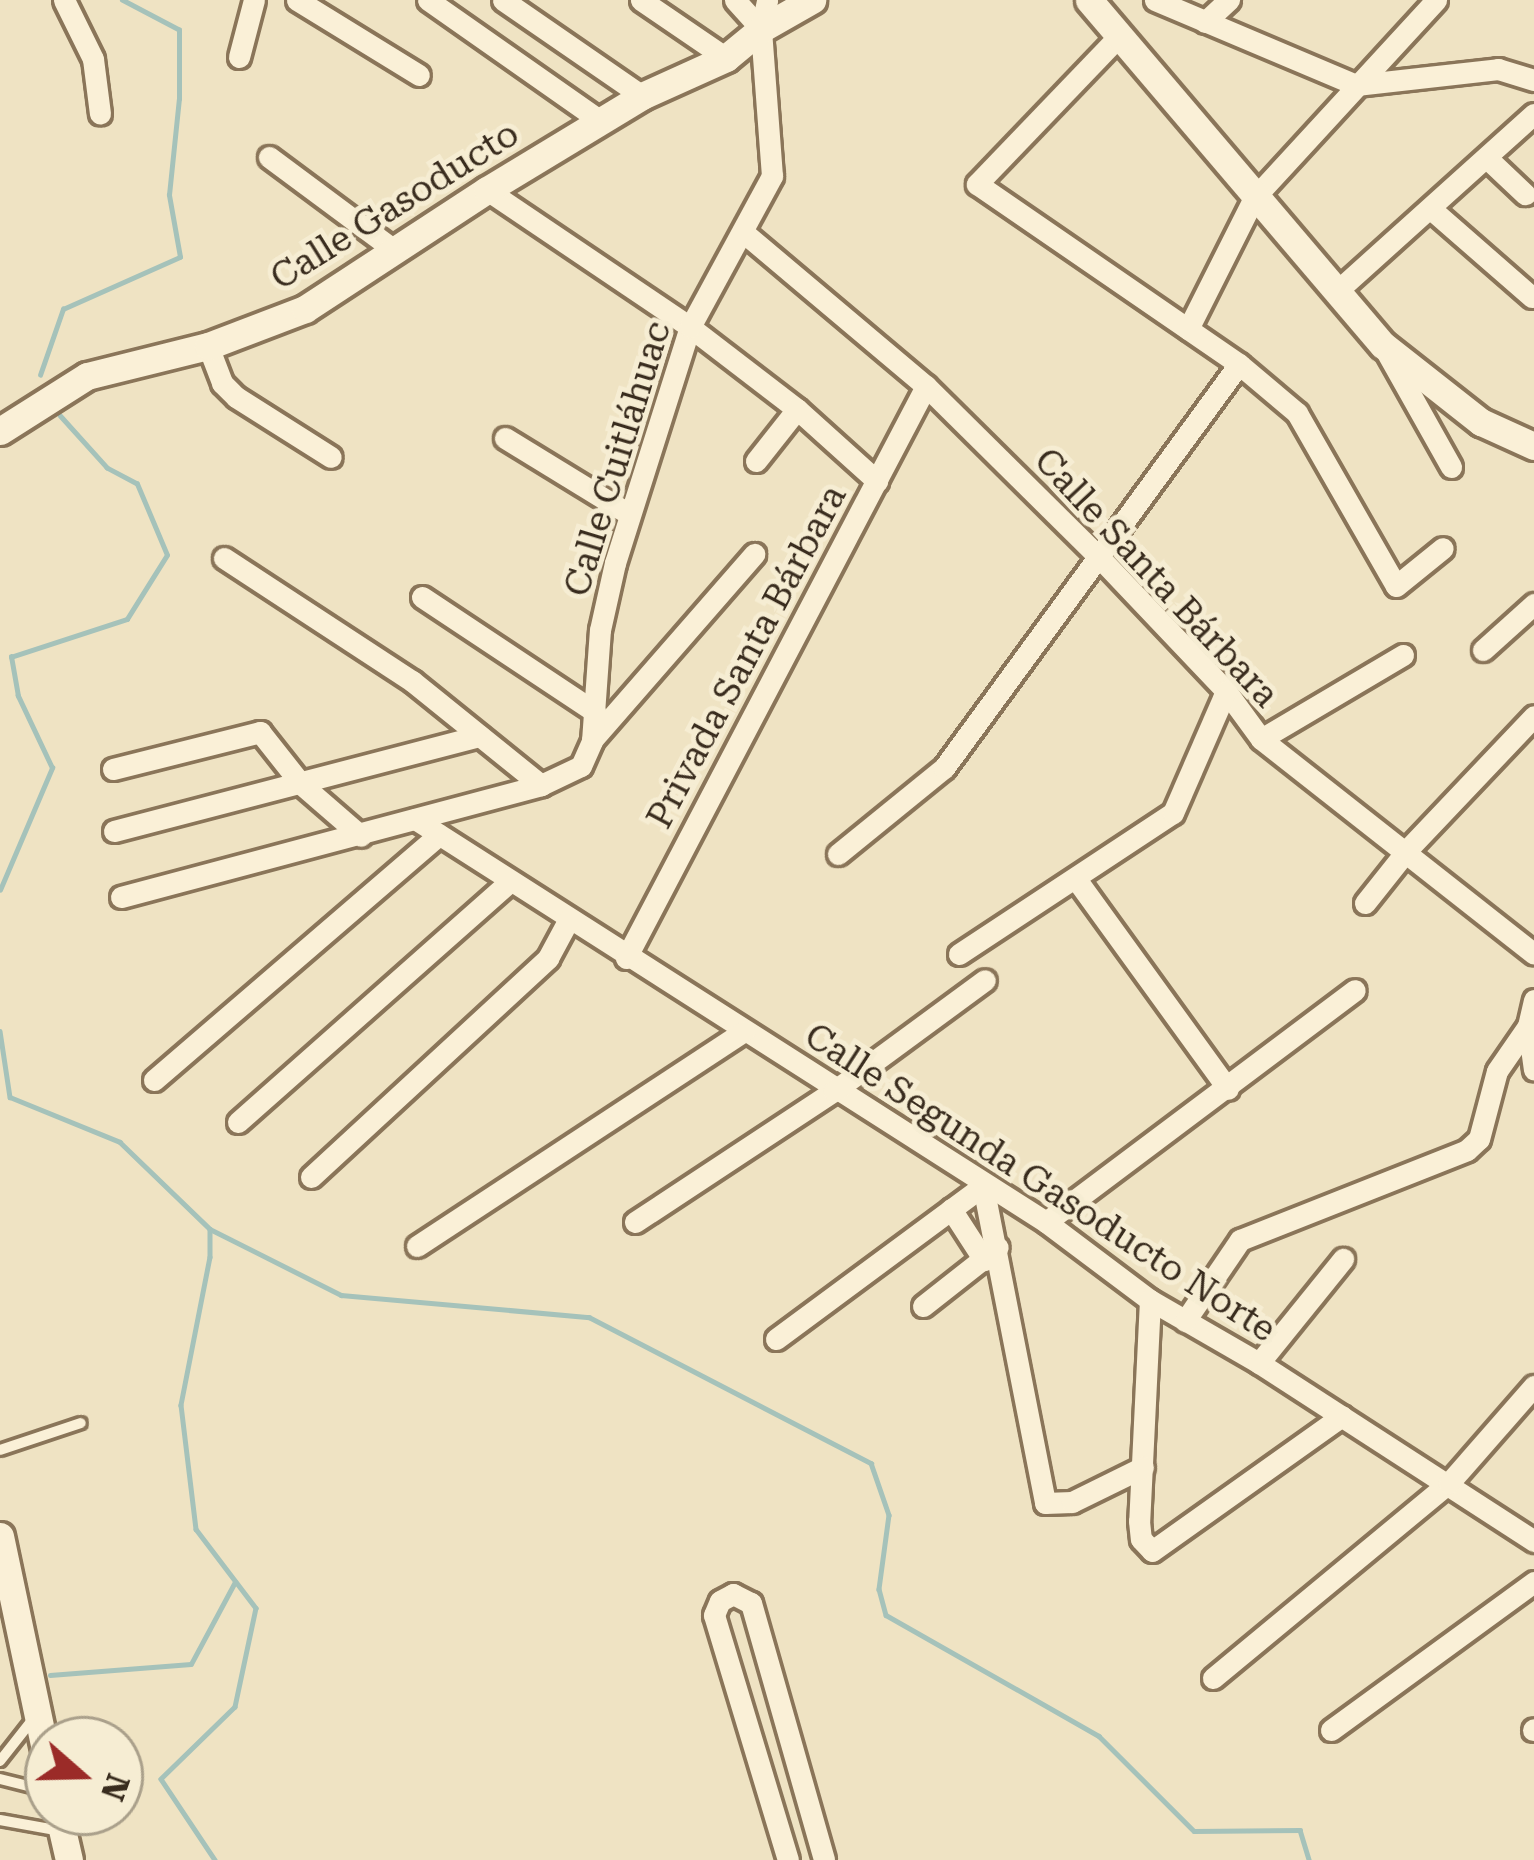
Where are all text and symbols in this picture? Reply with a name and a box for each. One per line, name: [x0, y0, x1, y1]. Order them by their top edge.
street label: Calle Gasoducto: [263, 112, 527, 300]
street label: Calle Cuitláhuac: [556, 316, 680, 602]
street label: Calle Santa Bárbara: [1025, 440, 1287, 716]
street label: Privada Santa Bárbara: [638, 478, 856, 836]
street label: Calle Segunda Gasoducto Norte: [797, 1014, 1283, 1352]
north arrow: [24, 1716, 144, 1836]
text: N: [93, 1769, 138, 1806]

